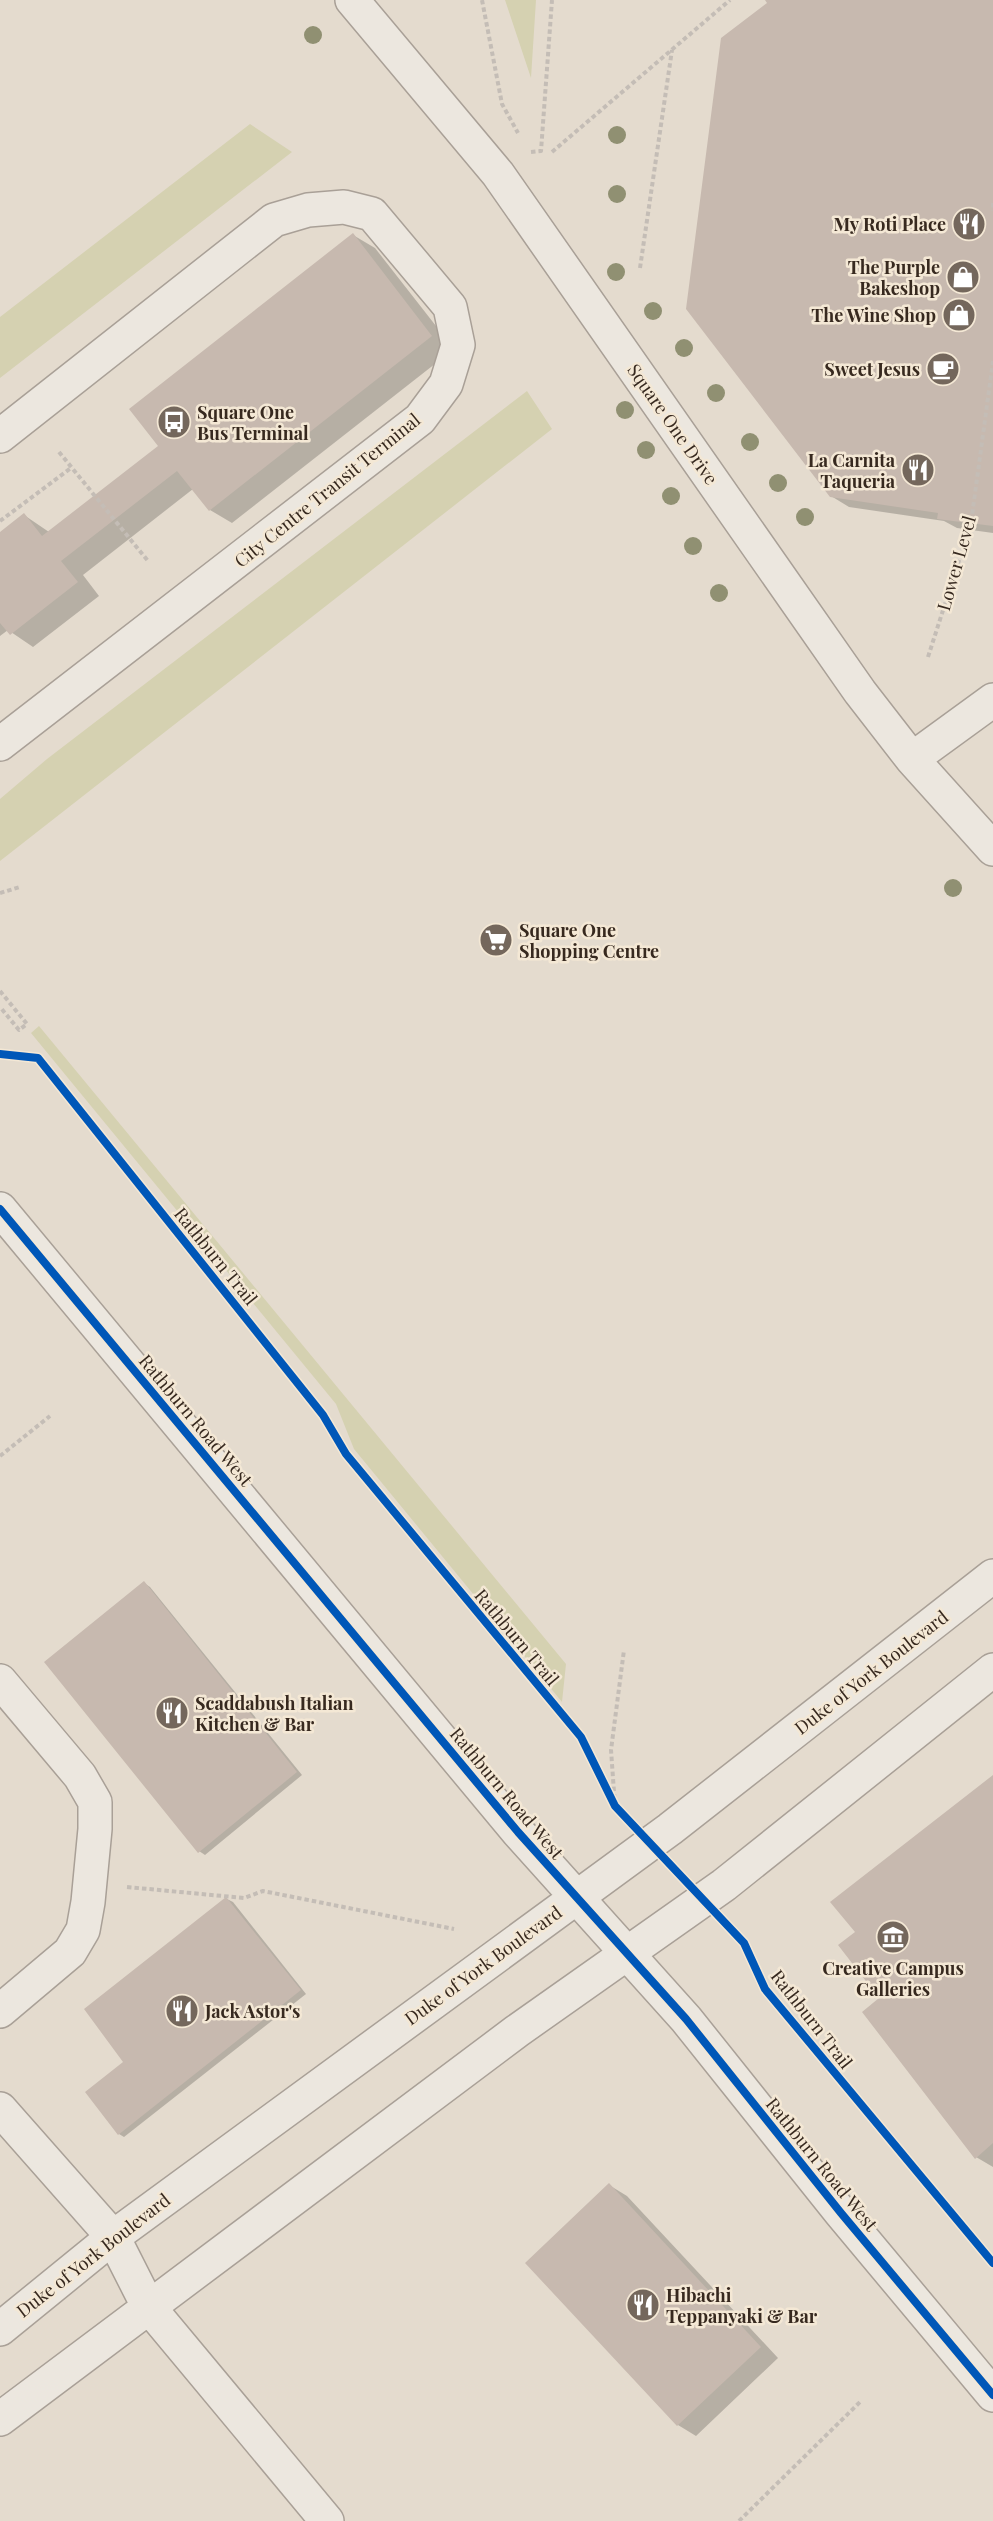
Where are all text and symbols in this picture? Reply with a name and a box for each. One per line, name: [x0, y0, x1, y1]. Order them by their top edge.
restaurant icon: My Roti Place: [951, 206, 987, 242]
place label: My Roti Place: [833, 212, 946, 236]
place label: The Purple Bakeshop: [848, 255, 940, 300]
shop icon: The Purple Bakeshop: [945, 259, 981, 295]
shop icon: The Wine Shop: [941, 297, 977, 333]
place label: The Wine Shop: [811, 303, 936, 327]
cafe icon: Sweet Jesus: [925, 351, 961, 387]
place label: Sweet Jesus: [824, 357, 920, 381]
street label: Square One Drive: [622, 359, 724, 489]
place label: Square One Bus Terminal: [197, 400, 309, 445]
bus stop icon: Square One Bus Terminal: [156, 404, 192, 440]
street label: City Centre Transit Terminal: [229, 408, 425, 572]
place label: La Carnita Taqueria: [808, 448, 896, 493]
restaurant icon: La Carnita Taqueria: [900, 452, 936, 488]
street label: Lower Level: [931, 513, 981, 613]
place label: Square One Shopping Centre: [519, 918, 659, 963]
supermarket icon: Square One Shopping Centre: [478, 922, 514, 958]
street label: Rathburn Trail: [169, 1202, 263, 1310]
street label: Rathburn Road West: [134, 1349, 259, 1491]
street label: Rathburn Trail: [469, 1583, 565, 1691]
street label: Duke of York Boulevard: [789, 1604, 953, 1740]
place label: Scaddabush Italian Kitchen & Bar: [195, 1691, 353, 1736]
restaurant icon: Scaddabush Italian Kitchen & Bar: [154, 1695, 190, 1731]
street label: Rathburn Road West: [445, 1722, 570, 1864]
street label: Duke of York Boulevard: [400, 1900, 567, 2030]
museum icon: Creative Campus Galleries: [875, 1919, 911, 1955]
place label: Creative Campus Galleries: [822, 1956, 964, 2001]
street label: Rathburn Trail: [766, 1965, 858, 2073]
restaurant icon: Jack Astor's: [164, 1993, 200, 2029]
place label: Jack Astor's: [204, 1999, 300, 2023]
street label: Rathburn Road West: [761, 2092, 884, 2236]
street label: Duke of York Boulevard: [11, 2187, 175, 2323]
place label: Hibachi Teppanyaki & Bar: [666, 2283, 818, 2328]
restaurant icon: Hibachi Teppanyaki & Bar: [625, 2287, 661, 2323]

